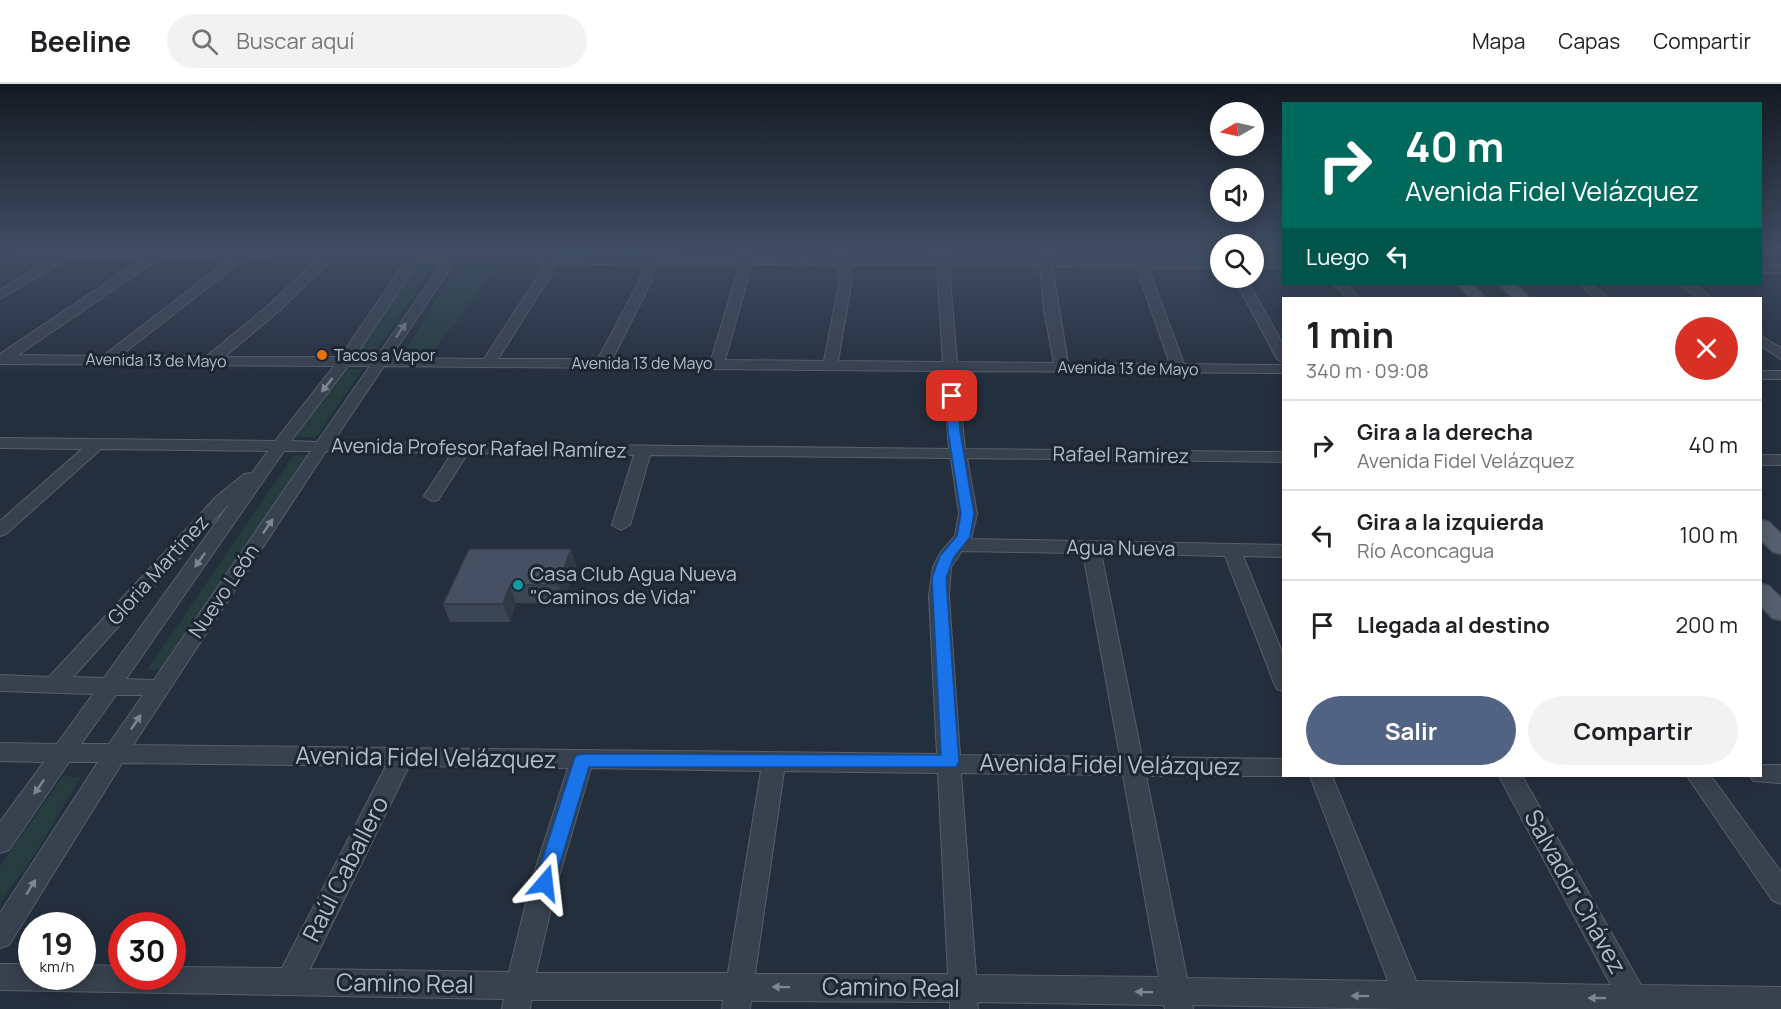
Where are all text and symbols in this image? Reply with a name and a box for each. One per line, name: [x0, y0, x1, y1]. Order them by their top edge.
search box: [167, 14, 587, 68]
text: Beeline: [30, 22, 131, 60]
icon: search: [188, 25, 221, 58]
text: Buscar aquí: [236, 26, 354, 56]
text: Mapa: [1472, 27, 1525, 55]
text: Capas: [1558, 27, 1620, 55]
text: Compartir: [1653, 27, 1751, 55]
north arrow: [1210, 102, 1264, 156]
map controls: [1210, 102, 1264, 288]
text: 40 m: [1405, 117, 1504, 175]
icon: right: [1306, 126, 1384, 204]
button: sound: [1210, 168, 1264, 222]
text: Avenida Fidel Velázquez: [1405, 172, 1699, 209]
button: search: [1210, 234, 1264, 288]
icon: left: [1381, 240, 1414, 273]
text: Luego: [1306, 242, 1369, 272]
text: 1 min: [1306, 310, 1394, 359]
button: close: [1675, 317, 1738, 380]
one-way arrow: [396, 321, 407, 338]
place label: Tacos a Vapor: [334, 344, 436, 366]
street label: Avenida 13 de Mayo: [85, 348, 227, 372]
marker: Tacos a Vapor: [315, 348, 329, 362]
street label: Avenida 13 de Mayo: [572, 352, 712, 374]
street label: Avenida 13 de Mayo: [1057, 356, 1199, 380]
text: 340 m · 09:08: [1306, 357, 1429, 384]
pin: [926, 370, 977, 421]
one-way arrow: [320, 377, 333, 393]
icon: arrive: [935, 379, 968, 412]
text: Gira a la derecha: [1357, 417, 1533, 447]
icon: right: [1306, 429, 1339, 462]
text: 40 m: [1689, 430, 1738, 460]
street label: Avenida Profesor Rafael Ramírez: [331, 431, 627, 464]
street label: Rafael Ramirez: [1052, 440, 1190, 469]
text: Avenida Fidel Velázquez: [1357, 447, 1575, 474]
text: Gira a la izquierda: [1357, 507, 1544, 537]
street label: Gloria Martinez: [101, 509, 214, 631]
one-way arrow: [262, 518, 274, 534]
icon: left: [1306, 519, 1339, 552]
text: 100 m: [1680, 520, 1738, 550]
street label: Agua Nueva: [1066, 533, 1176, 562]
text: Río Aconcagua: [1357, 537, 1494, 564]
street label: Nuevo León: [182, 538, 265, 643]
one-way arrow: [194, 551, 206, 567]
place label: Casa Club Agua Nueva "Caminos de Vida": [530, 560, 737, 610]
marker: Casa Club Agua Nueva "Caminos de Vida": [511, 578, 525, 592]
icon: arrive: [1306, 609, 1339, 642]
text: Llegada al destino: [1357, 610, 1550, 640]
text: 200 m: [1676, 610, 1738, 640]
button: Salir: [1306, 696, 1516, 765]
button: Compartir: [1528, 696, 1738, 765]
one-way arrow: [130, 715, 142, 731]
street label: Avenida Fidel Velázquez: [295, 738, 557, 775]
street label: Avenida Fidel Velázquez: [979, 745, 1241, 782]
one-way arrow: [33, 779, 45, 795]
street label: Raúl Caballero: [294, 790, 395, 947]
street label: Salvador Chávez: [1517, 803, 1635, 979]
position arrow: [513, 851, 577, 915]
one-way arrow: [26, 879, 37, 895]
speed limit sign: 30: [108, 912, 186, 990]
text: 19: [41, 923, 73, 964]
text: km/h: [40, 956, 74, 977]
street label: Camino Real: [336, 965, 474, 1000]
street label: Camino Real: [822, 969, 960, 1004]
one-way arrow: [771, 982, 790, 992]
one-way arrow: [1134, 987, 1153, 997]
one-way arrow: [1350, 991, 1369, 1001]
one-way arrow: [1587, 993, 1606, 1003]

